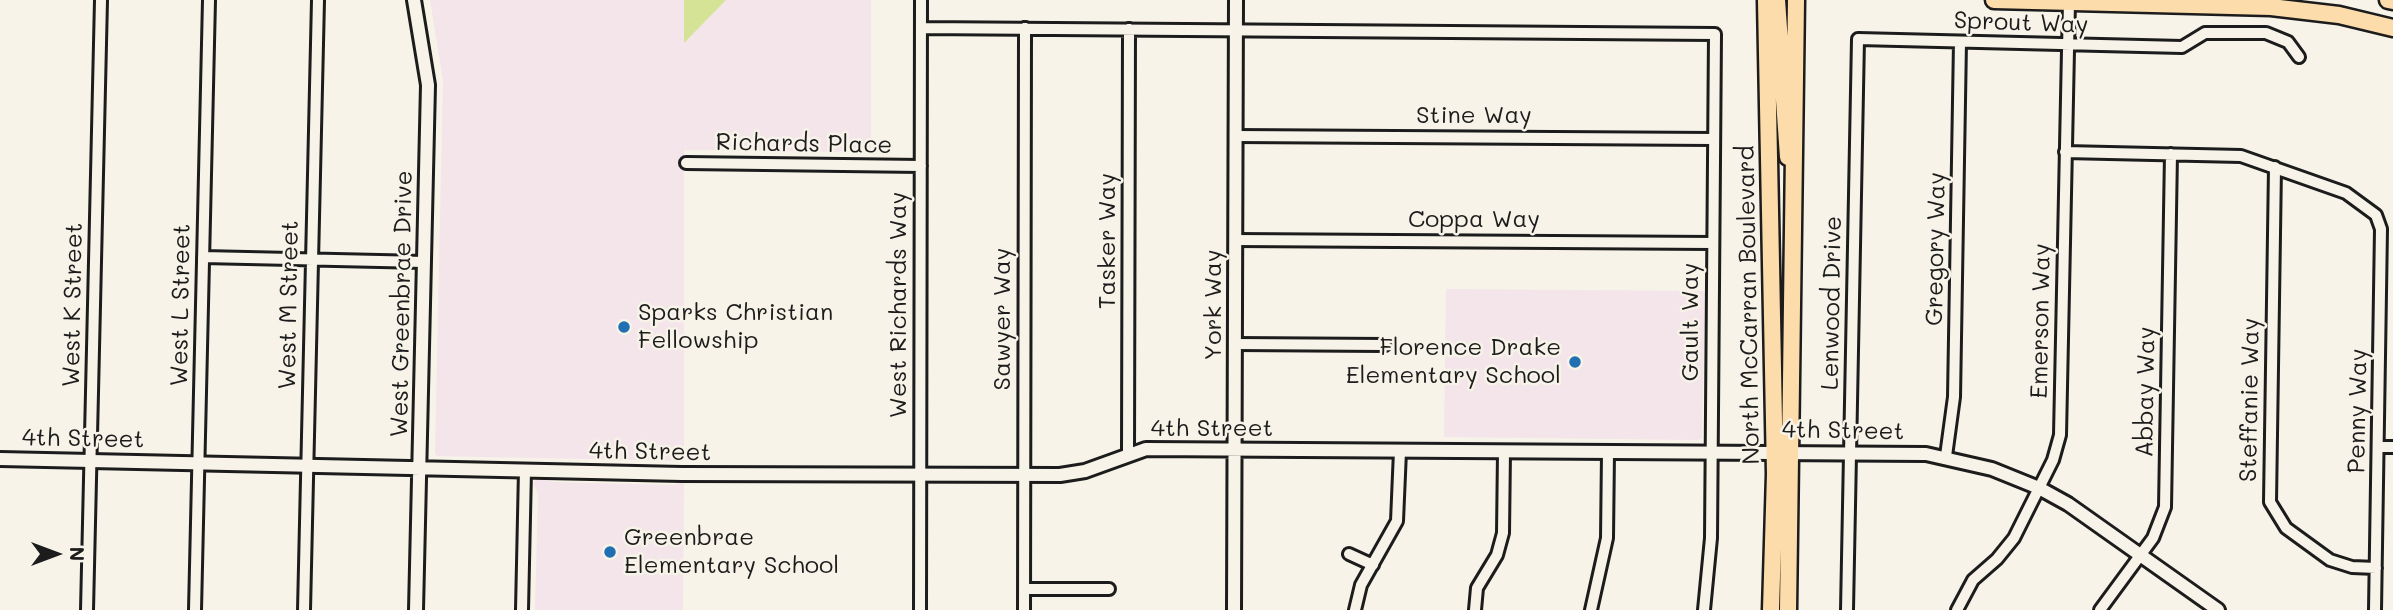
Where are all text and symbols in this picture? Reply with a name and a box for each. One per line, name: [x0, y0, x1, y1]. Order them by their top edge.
street label: Sprout Way: [1953, 6, 2089, 40]
street label: Stine Way: [1416, 102, 1532, 130]
street label: Richards Place: [715, 128, 893, 160]
street label: North McCarran Boulevard: [1732, 145, 1766, 465]
street label: West Greenbrae Drive: [385, 170, 419, 438]
street label: Gregory Way: [1920, 172, 1952, 326]
street label: Tasker Way: [1094, 173, 1122, 309]
street label: West Richards Way: [885, 192, 913, 418]
street label: Coppa Way: [1408, 206, 1540, 234]
street label: Lenwood Drive: [1816, 216, 1848, 390]
street label: West M Street: [273, 220, 305, 390]
street label: West K Street: [57, 223, 89, 387]
street label: West L Street: [165, 223, 197, 387]
street label: Emerson Way: [2025, 243, 2057, 399]
street label: Sawyer Way: [989, 248, 1017, 390]
street label: York Way: [1200, 250, 1228, 360]
street label: Gault Way: [1677, 263, 1705, 381]
place label: Sparks Christian Fellowship: [638, 299, 833, 355]
street label: Steffanie Way: [2234, 318, 2266, 482]
marker: Sparks Christian Fellowship: [616, 319, 632, 335]
street label: Abbay Way: [2130, 326, 2162, 458]
place label: Florence Drake Elementary School: [1346, 334, 1561, 390]
street label: Penny Way: [2343, 348, 2373, 474]
marker: Florence Drake Elementary School: [1567, 354, 1583, 370]
street label: 4th Street: [1151, 415, 1273, 443]
street label: 4th Street: [1782, 416, 1904, 446]
street label: 4th Street: [22, 424, 144, 454]
street label: 4th Street: [589, 437, 711, 467]
north arrow: [21, 519, 91, 589]
place label: Greenbrae Elementary School: [624, 524, 839, 580]
marker: Greenbrae Elementary School: [602, 544, 618, 560]
text: N: [65, 547, 90, 561]

